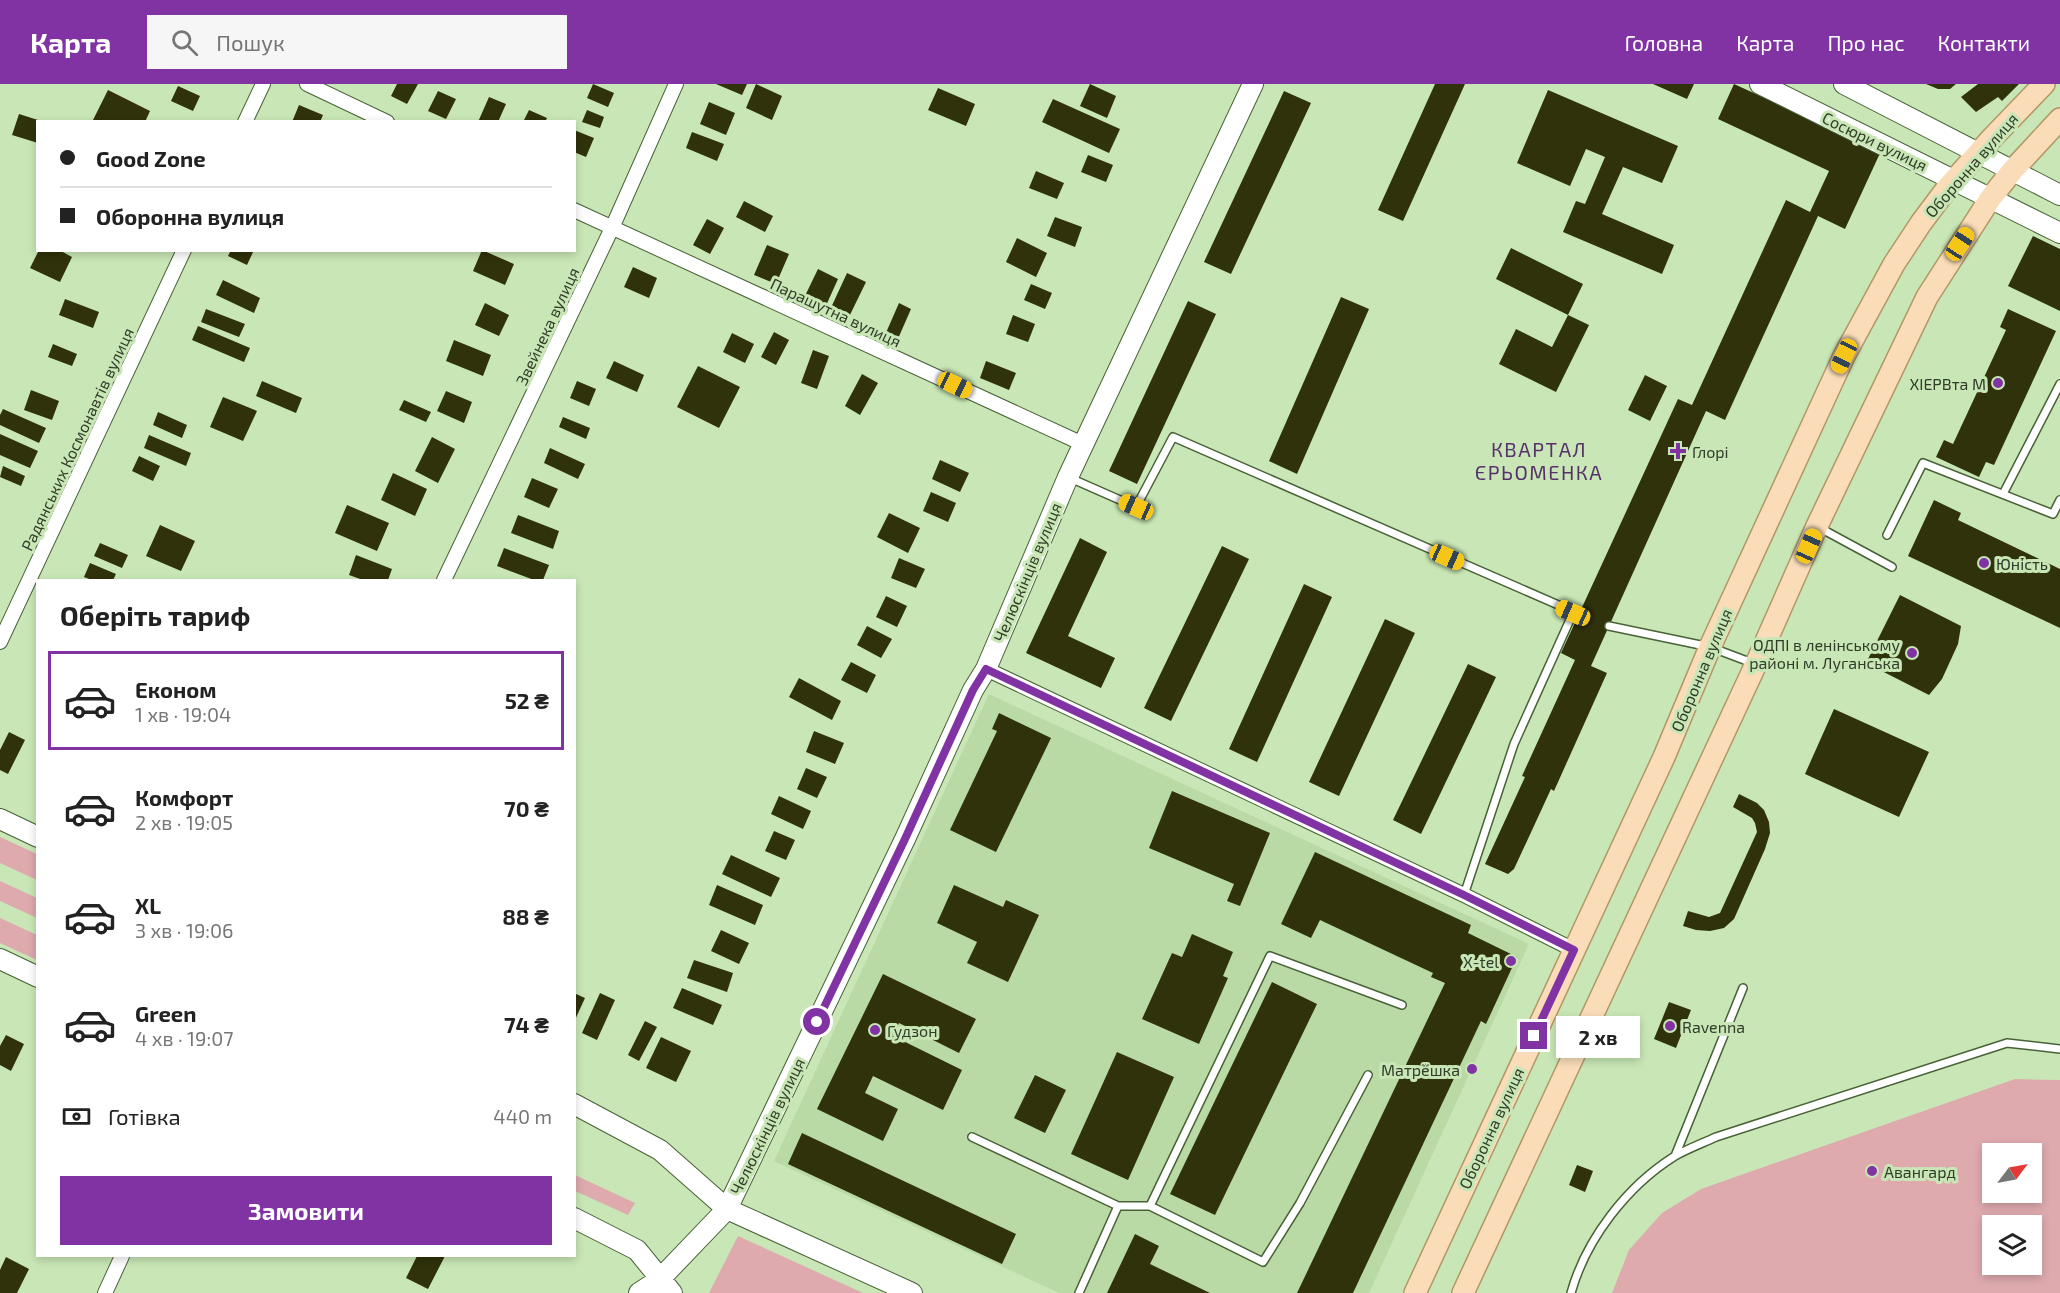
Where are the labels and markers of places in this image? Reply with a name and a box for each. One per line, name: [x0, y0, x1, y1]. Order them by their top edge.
place label: ХІЕРВта М: [1909, 374, 1986, 393]
marker: ХІЕРВта М: [1991, 376, 2005, 390]
marker: Глорі: [1669, 442, 1687, 460]
place label: Глорі: [1692, 442, 1729, 461]
place label: Юність: [1996, 554, 2048, 573]
marker: Юність: [1977, 556, 1991, 570]
place label: ОДПІ в ленінському районі м. Луганська: [1749, 635, 1900, 673]
marker: ОДПІ в ленінському районі м. Луганська: [1905, 646, 1919, 660]
place label: X-tel: [1463, 952, 1499, 971]
marker: X-tel: [1504, 954, 1518, 968]
place label: Ravenna: [1682, 1017, 1745, 1036]
marker: Ravenna: [1663, 1019, 1677, 1033]
place label: Гудзон: [887, 1021, 938, 1041]
marker: Гудзон: [868, 1023, 882, 1037]
place label: Матрёшка: [1381, 1060, 1460, 1079]
marker: Матрёшка: [1465, 1062, 1479, 1076]
place label: Авангард: [1884, 1162, 1956, 1181]
marker: Авангард: [1865, 1164, 1879, 1178]

